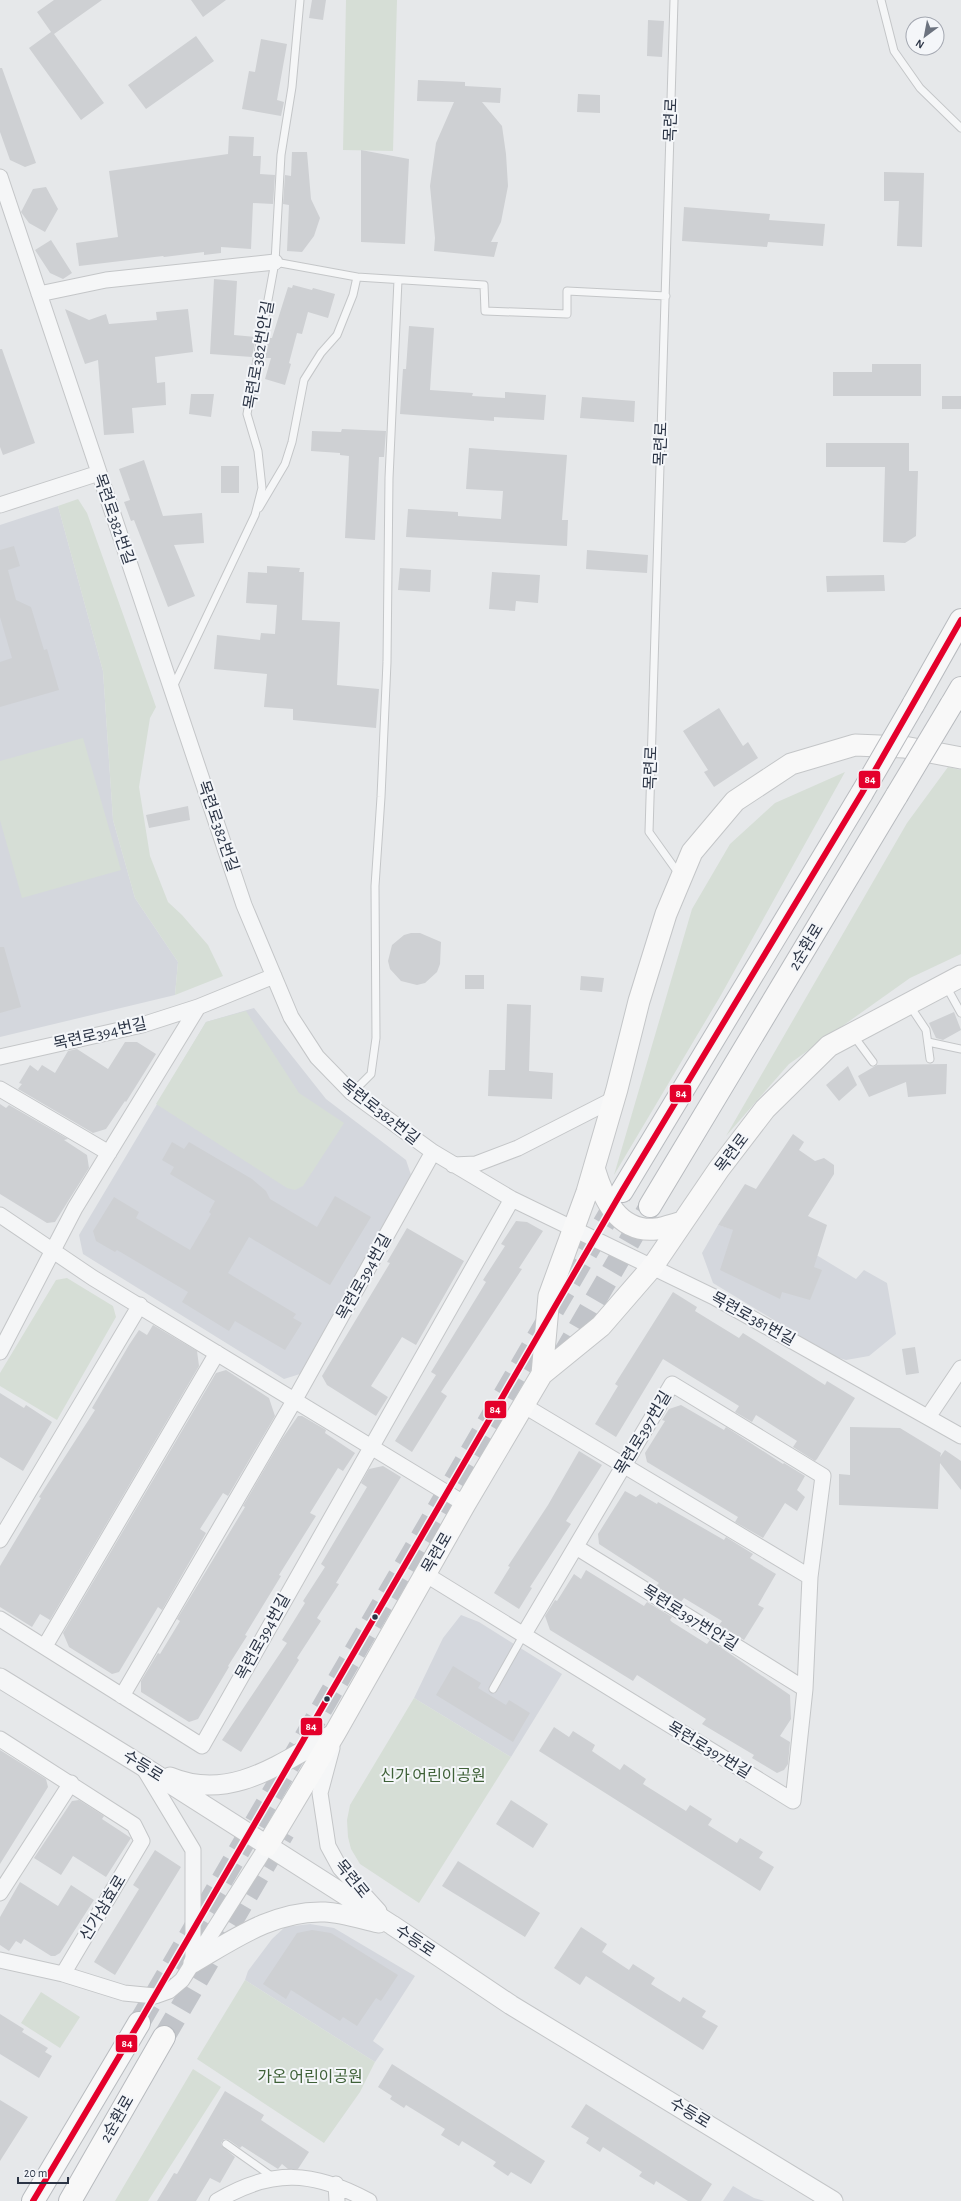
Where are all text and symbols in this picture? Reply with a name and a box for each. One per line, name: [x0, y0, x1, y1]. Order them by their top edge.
north arrow: [905, 16, 945, 56]
text: N: [914, 37, 926, 51]
street label: 목련로: [662, 97, 680, 142]
street label: 목련로382번안길: [242, 300, 276, 410]
street label: 목련로: [652, 421, 670, 466]
street label: 목련로382번길: [91, 471, 137, 567]
street label: 목련로: [642, 745, 660, 790]
line badge: 84: [858, 770, 881, 789]
text: 84: [865, 774, 876, 785]
street label: 목련로382번길: [195, 778, 241, 874]
street label: 2순환로: [785, 920, 826, 973]
street label: 목련로394번길: [52, 1015, 148, 1053]
street label: 목련로382번길: [338, 1076, 422, 1148]
line badge: 84: [669, 1084, 692, 1103]
text: 84: [676, 1088, 687, 1099]
street label: 목련로: [712, 1130, 752, 1175]
street label: 목련로394번길: [334, 1231, 394, 1323]
street label: 목련로381번길: [708, 1289, 798, 1349]
street label: 목련로397번길: [612, 1388, 674, 1478]
line badge: 84: [484, 1400, 507, 1419]
text: 84: [490, 1404, 501, 1415]
street label: 목련로: [419, 1530, 455, 1576]
street label: 목련로397번안길: [639, 1582, 741, 1654]
street label: 목련로394번길: [233, 1591, 293, 1683]
unlabelled marker: [370, 1612, 380, 1622]
unlabelled marker: [322, 1694, 332, 1704]
line badge: 84: [300, 1717, 323, 1736]
street label: 목련로397번길: [664, 1719, 754, 1781]
text: 84: [306, 1721, 317, 1732]
street label: 수등로: [120, 1748, 166, 1785]
park label: 신가 어린이공원: [380, 1768, 486, 1784]
street label: 목련로: [332, 1857, 372, 1901]
street label: 신가삼효로: [77, 1872, 129, 1944]
street label: 수등로: [392, 1922, 438, 1960]
line badge: 84: [115, 2034, 138, 2053]
text: 84: [122, 2038, 133, 2049]
park label: 가온 어린이공원: [257, 2069, 363, 2085]
street label: 2순환로: [96, 2092, 137, 2145]
street label: 수등로: [667, 2095, 713, 2131]
scale bar: [18, 2159, 68, 2185]
text: 20 m: [24, 2167, 47, 2179]

